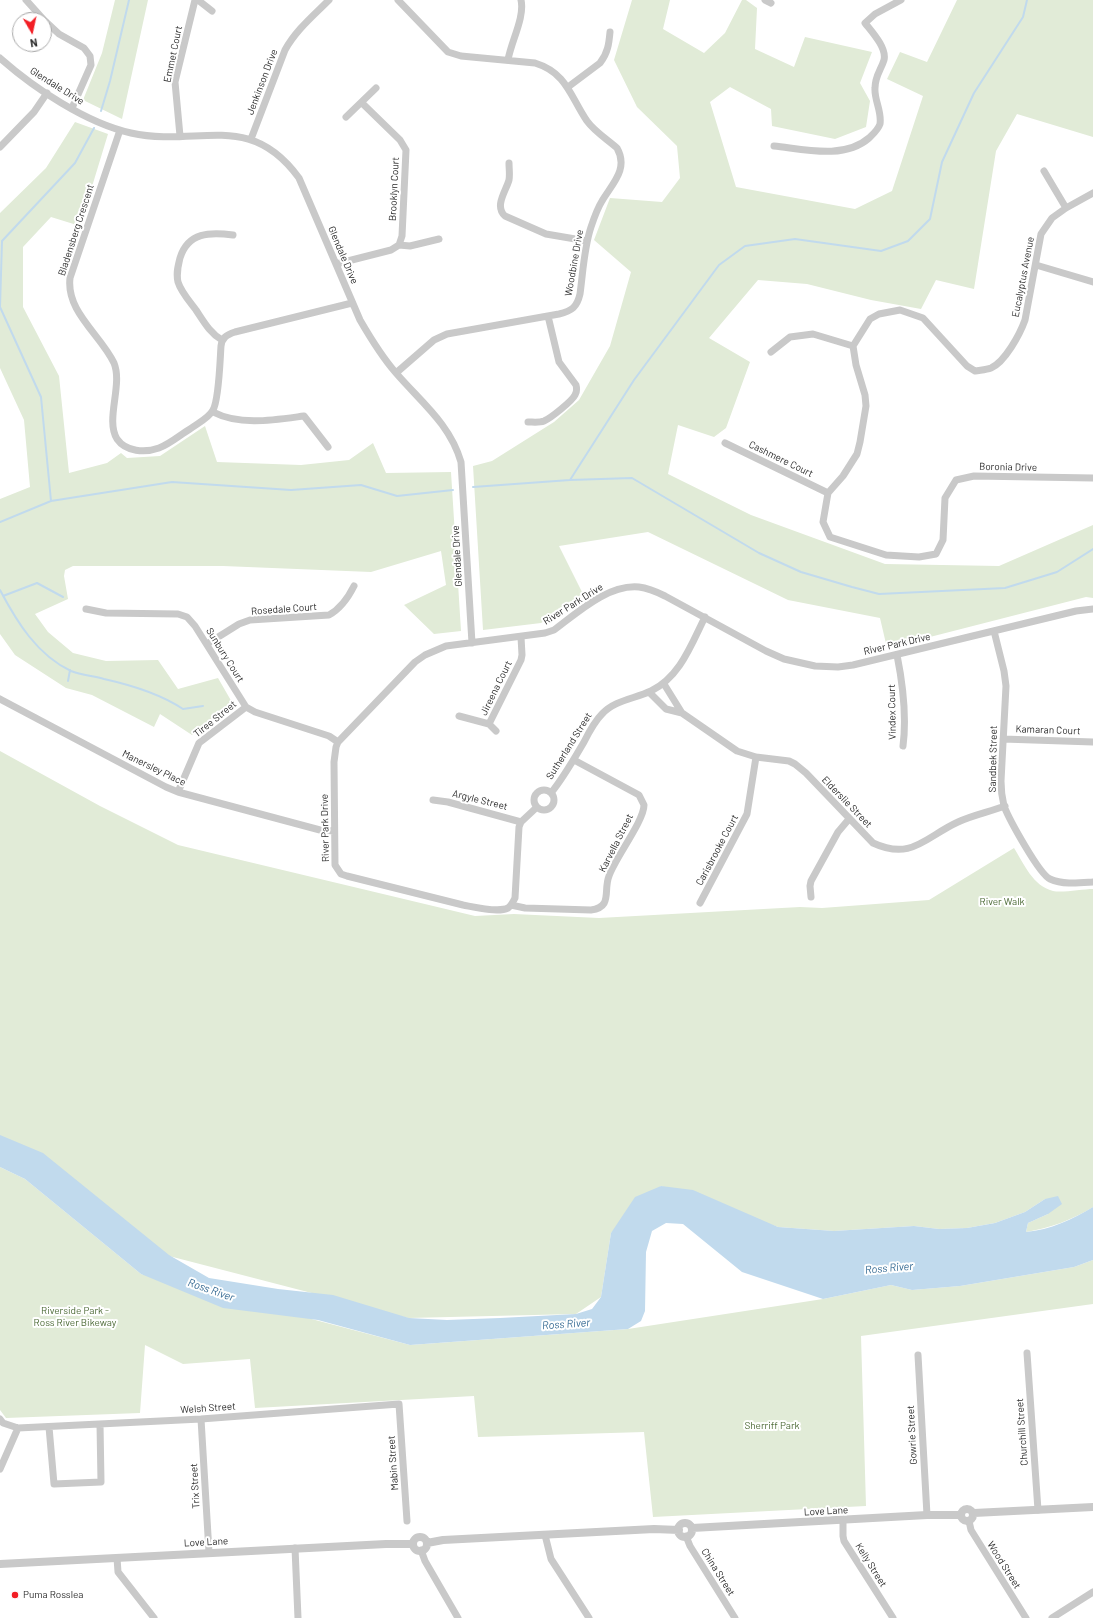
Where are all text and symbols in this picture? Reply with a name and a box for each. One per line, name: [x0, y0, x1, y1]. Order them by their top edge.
north arrow: [12, 12, 52, 52]
street label: Emmet Court: [161, 25, 185, 83]
text: N: [29, 36, 38, 50]
street label: Jenkinson Drive: [244, 47, 280, 117]
street label: Glendale Drive: [28, 65, 86, 107]
street label: Brooklyn Court: [386, 157, 402, 221]
street label: Bladensberg Crescent: [56, 183, 96, 277]
street label: Glendale Drive: [325, 224, 361, 286]
street label: Woodbine Drive: [562, 229, 586, 297]
street label: Eucalyptus Avenue: [1009, 236, 1037, 318]
street label: Cashmere Court: [747, 438, 815, 480]
street label: Boronia Drive: [979, 460, 1037, 474]
street label: Glendale Drive: [449, 525, 465, 587]
street label: River Park Drive: [541, 581, 605, 627]
street label: Rosedale Court: [251, 601, 317, 617]
street label: Sunbury Court: [203, 625, 247, 685]
street label: River Park Drive: [862, 630, 932, 658]
street label: Jireena Court: [478, 659, 514, 717]
street label: Vindex Court: [886, 684, 898, 740]
street label: Tiree Street: [191, 698, 239, 740]
street label: Sutherland Street: [544, 710, 594, 782]
street label: Kamaran Court: [1015, 723, 1081, 737]
street label: Sandbek Street: [986, 726, 1000, 792]
street label: Manersley Place: [120, 747, 188, 789]
street label: Elderslie Street: [819, 774, 875, 830]
street label: Argyle Street: [451, 787, 509, 813]
street label: River Park Drive: [318, 794, 332, 862]
street label: Karvella Street: [596, 812, 636, 874]
street label: Carisbrooke Court: [693, 813, 741, 887]
park label: River Walk: [980, 896, 1024, 908]
water label: Ross River: [864, 1259, 914, 1277]
water label: Ross River: [186, 1276, 236, 1304]
park label: Riverside Park - Ross River Bikeway: [34, 1305, 116, 1328]
water label: Ross River: [541, 1316, 591, 1332]
street label: Churchill Street: [1014, 1398, 1030, 1466]
street label: Welsh Street: [180, 1400, 236, 1416]
street label: Gowrie Street: [904, 1405, 920, 1465]
park label: Sherriff Park: [744, 1420, 800, 1432]
street label: Mabin Street: [385, 1435, 401, 1491]
street label: Trix Street: [188, 1463, 202, 1509]
street label: Love Lane: [804, 1504, 848, 1518]
street label: Love Lane: [184, 1535, 228, 1549]
street label: Wood Street: [985, 1539, 1023, 1591]
street label: Kelly Street: [853, 1541, 889, 1589]
street label: China Street: [699, 1546, 737, 1598]
place label: Puma Rosslea: [23, 1589, 83, 1601]
marker: Puma Rosslea: [10, 1590, 20, 1600]

